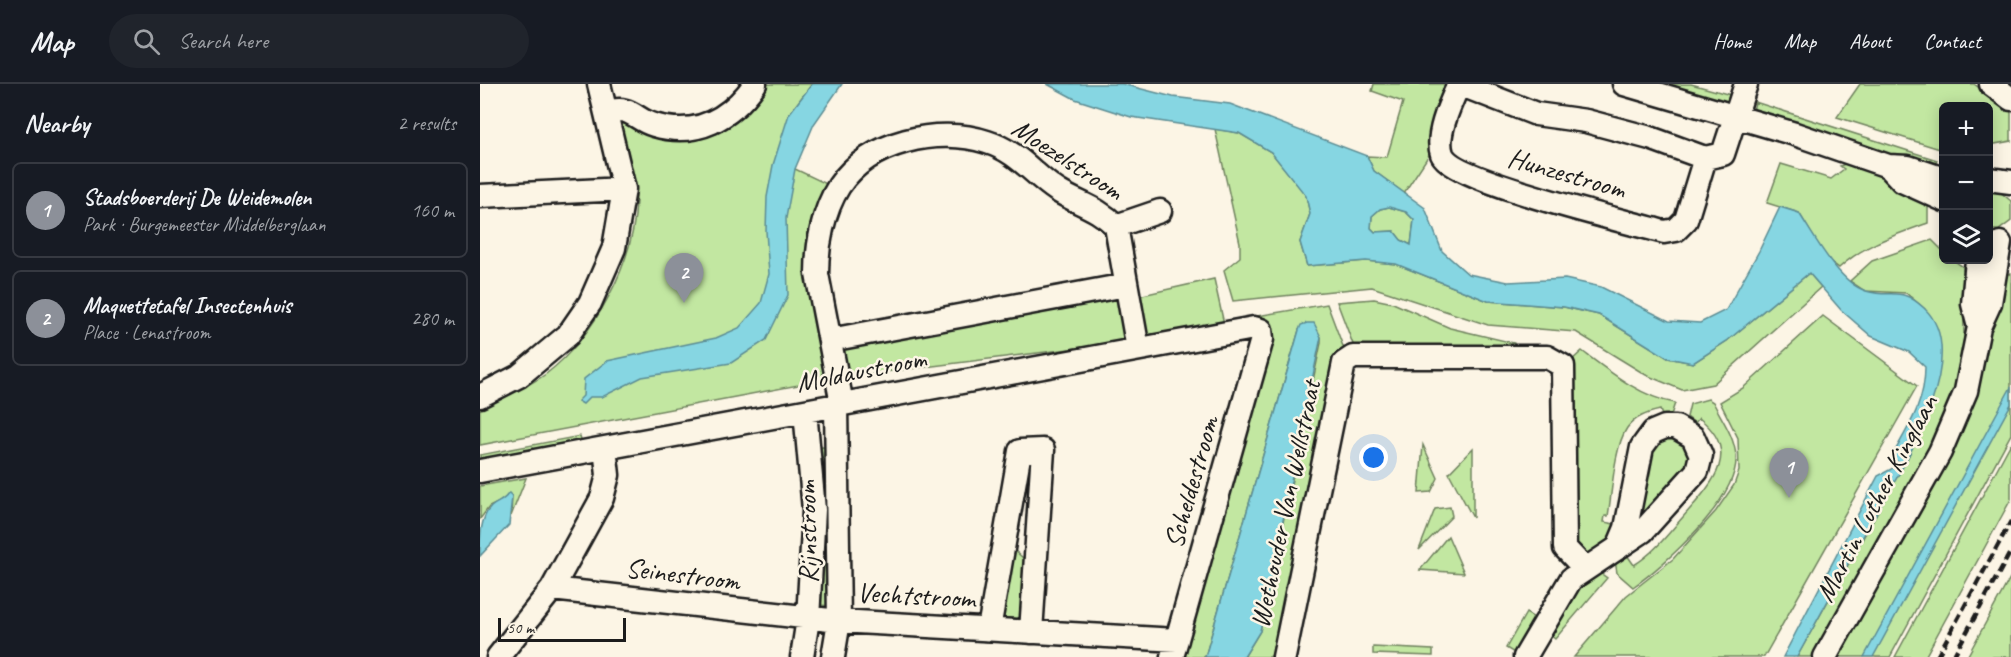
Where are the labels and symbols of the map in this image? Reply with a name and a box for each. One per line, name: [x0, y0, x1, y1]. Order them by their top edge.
street label: Moezelstroom: [1006, 110, 1132, 209]
street label: Hunzestroom: [1504, 140, 1631, 207]
pin: 2: [664, 254, 704, 303]
street label: Moldaustroom: [793, 340, 930, 400]
street label: Wethouder Van Wellstraat: [1242, 375, 1329, 631]
street label: Martin Luther Kinglaan: [1807, 387, 1946, 607]
street label: Scheldestroom: [1156, 410, 1227, 552]
your location: [1359, 443, 1388, 472]
pin: 1: [1770, 448, 1808, 498]
street label: Rijnstroom: [789, 479, 825, 584]
street label: Seinestroom: [624, 550, 744, 599]
street label: Vechtstroom: [856, 574, 978, 616]
scale bar: [498, 615, 626, 642]

